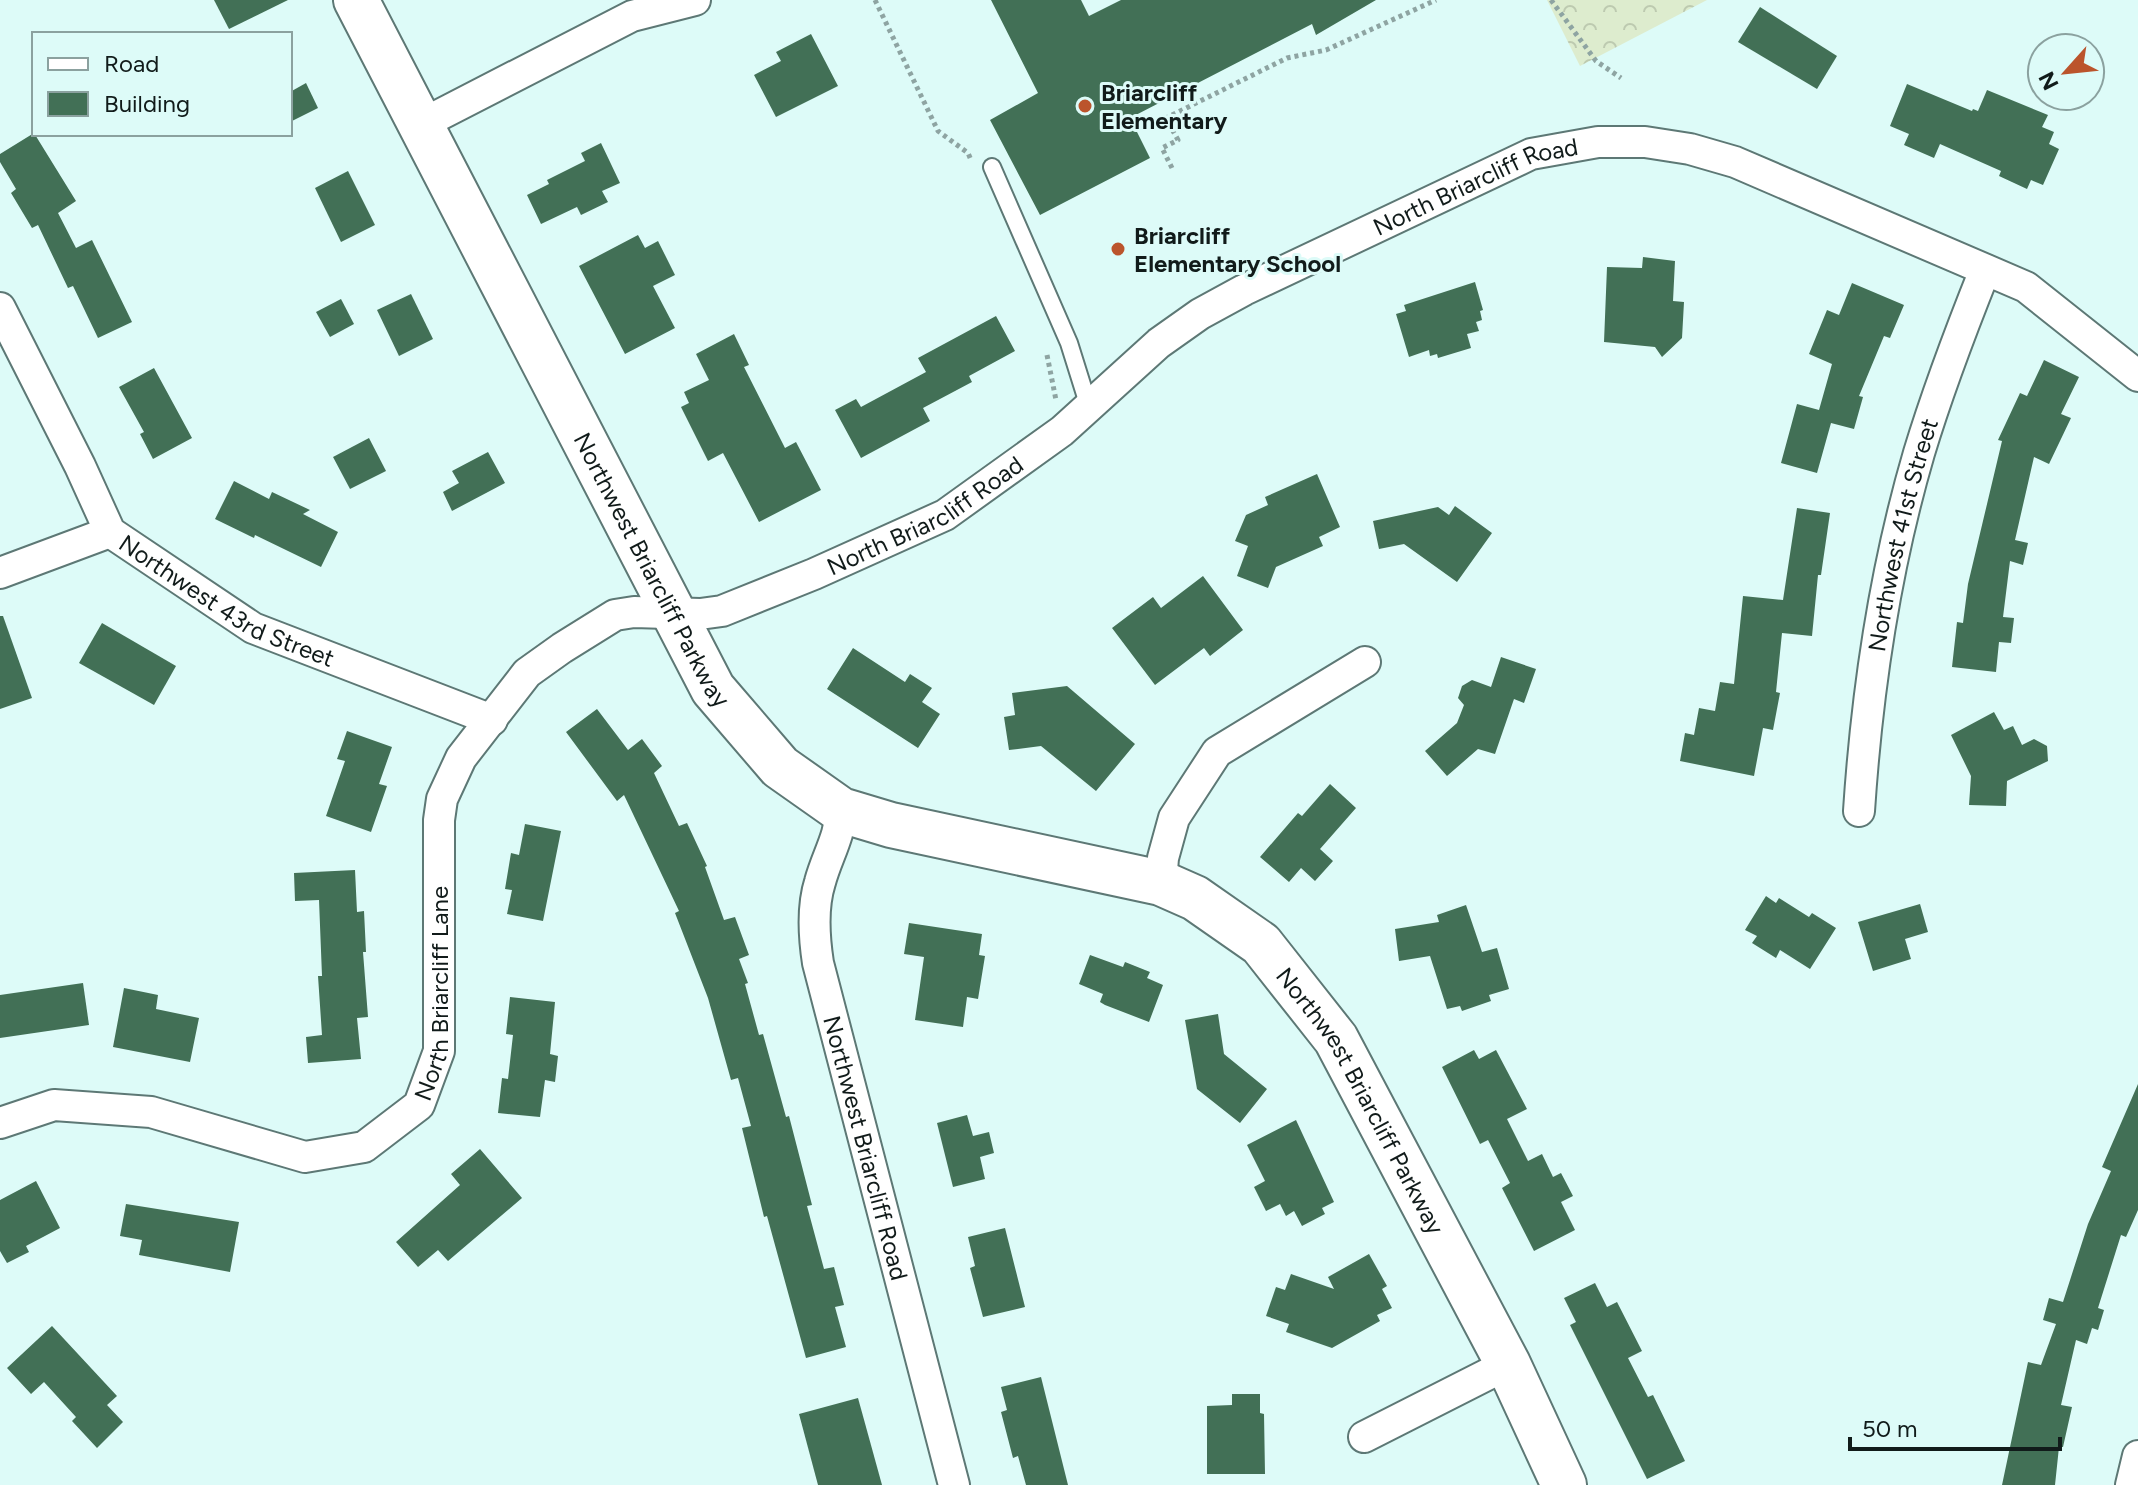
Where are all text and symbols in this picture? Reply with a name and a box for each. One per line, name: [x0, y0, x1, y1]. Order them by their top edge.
legend: [32, 32, 292, 136]
north arrow: [2026, 32, 2106, 112]
text: Road: [104, 49, 159, 78]
text: N: [2033, 67, 2065, 95]
place label: Briarcliff Elementary: [1101, 78, 1228, 135]
text: Building: [104, 89, 190, 118]
marker: Briarcliff Elementary: [1076, 97, 1094, 115]
street label: North Briarcliff Road: [1368, 131, 1580, 241]
place label: Briarcliff Elementary School: [1134, 221, 1341, 278]
marker: Briarcliff Elementary School: [1109, 240, 1127, 258]
street label: Northwest 41st Street: [1862, 414, 1944, 654]
street label: Northwest Briarcliff Parkway: [568, 428, 737, 713]
street label: North Briarcliff Road: [822, 449, 1028, 581]
street label: Northwest 43rd Street: [114, 528, 339, 673]
street label: North Briarcliff Lane: [408, 886, 454, 1104]
street label: Northwest Briarcliff Parkway: [1270, 961, 1451, 1239]
street label: Northwest Briarcliff Road: [818, 1012, 915, 1283]
scale bar: [1850, 1401, 2060, 1451]
text: 50 m: [1862, 1414, 1918, 1443]

